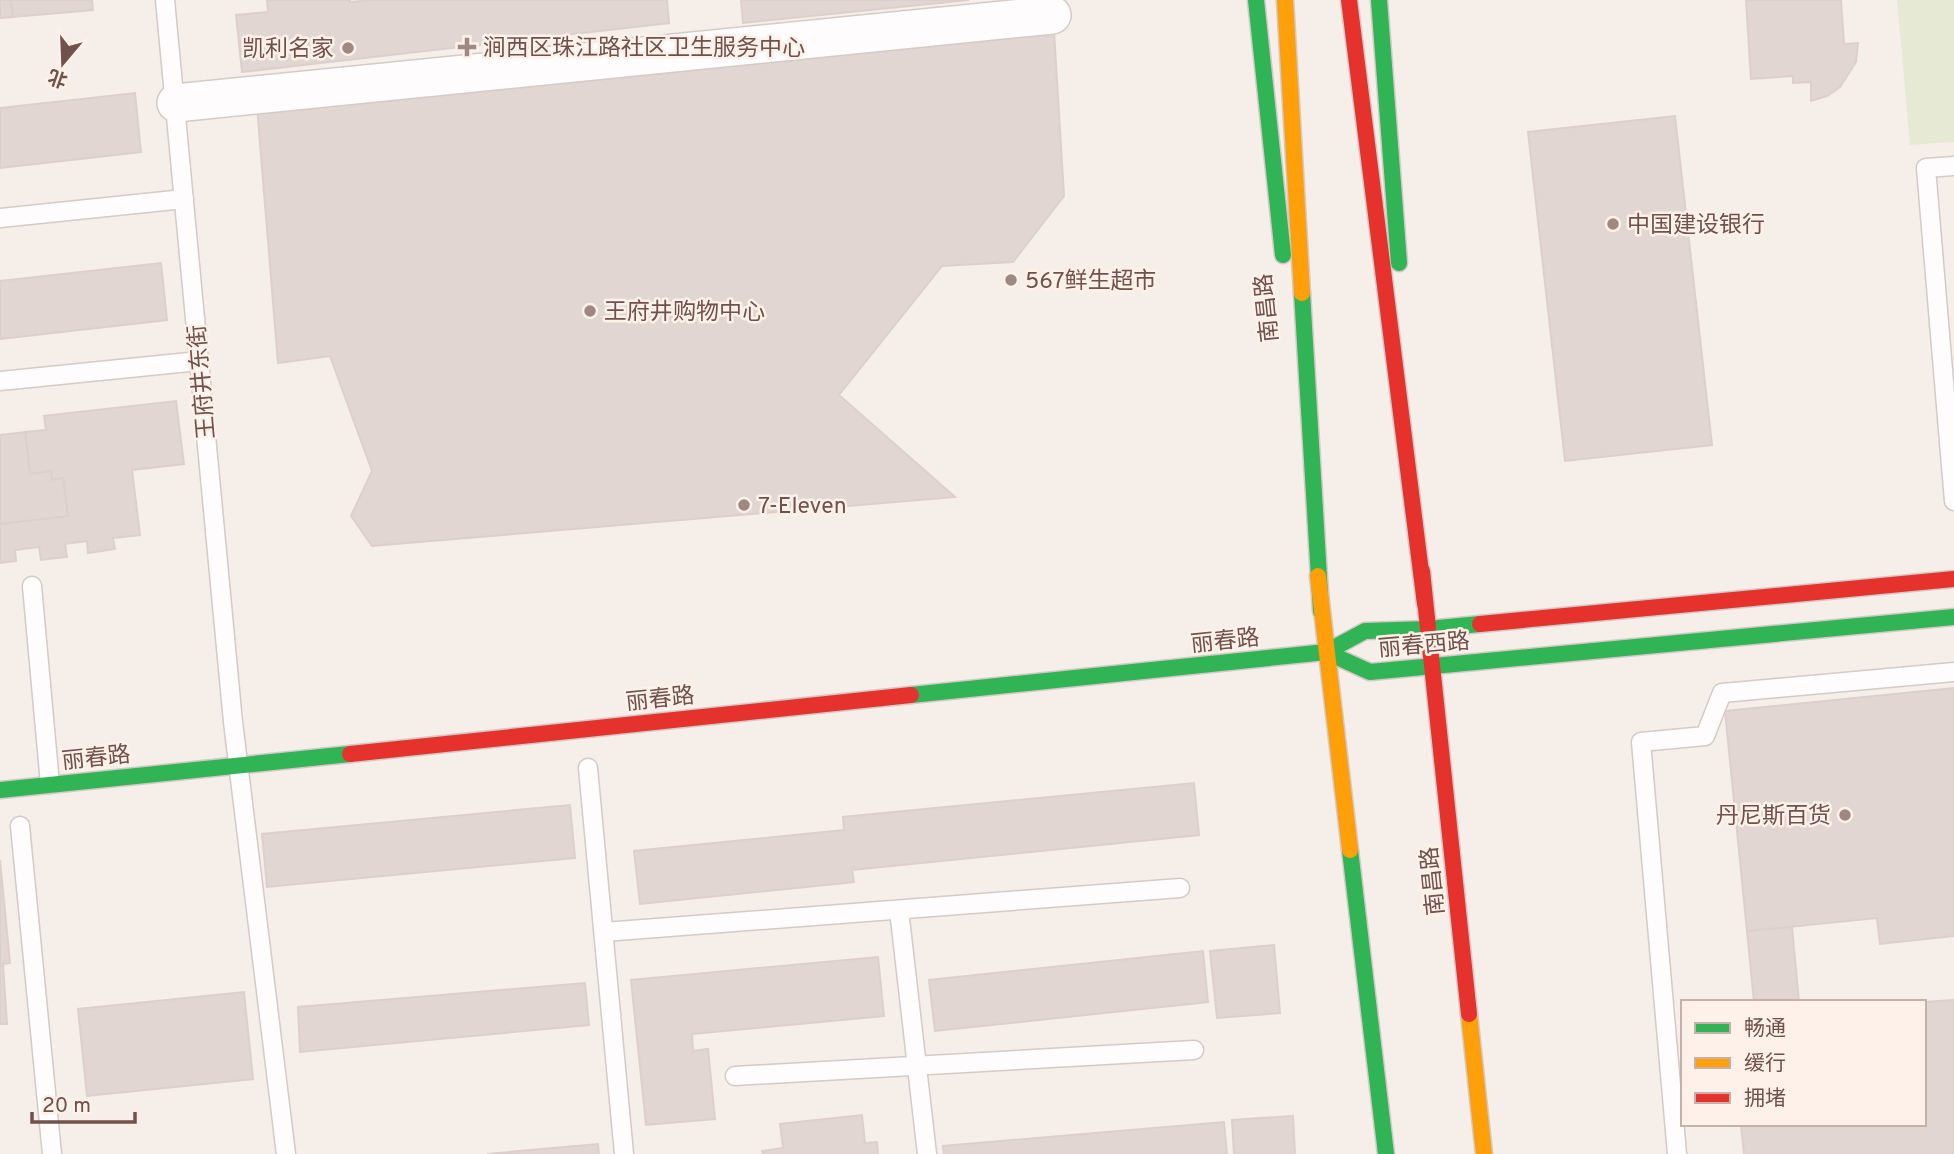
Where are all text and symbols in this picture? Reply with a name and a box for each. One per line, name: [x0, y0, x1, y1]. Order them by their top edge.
north arrow: [28, 28, 98, 98]
place label: 涧西区珠江路社区卫生服务中心: [483, 35, 805, 64]
place label: 凯利名家: [242, 36, 334, 65]
marker: 涧西区珠江路社区卫生服务中心: [457, 37, 477, 57]
marker: 凯利名家: [340, 40, 356, 56]
text: 北: [45, 63, 71, 92]
place label: 中国建设银行: [1627, 212, 1765, 241]
marker: 中国建设银行: [1605, 216, 1621, 232]
place label: 567鲜生超市: [1025, 268, 1157, 297]
marker: 567鲜生超市: [1003, 272, 1019, 288]
street label: 南昌路: [1250, 272, 1287, 344]
place label: 王府井购物中心: [604, 299, 765, 328]
marker: 王府井购物中心: [582, 303, 598, 319]
street label: 王府井东街: [184, 323, 223, 440]
place label: 7-Eleven: [758, 493, 847, 522]
marker: 7-Eleven: [736, 497, 752, 513]
street label: 丽春路: [1189, 624, 1261, 661]
street label: 丽春西路: [1377, 628, 1471, 665]
street label: 丽春路: [624, 682, 696, 719]
street label: 丽春路: [60, 741, 132, 778]
place label: 丹尼斯百货: [1716, 803, 1831, 832]
marker: 丹尼斯百货: [1837, 807, 1853, 823]
street label: 南昌路: [1416, 845, 1453, 917]
legend: [1681, 1000, 1926, 1126]
text: 畅通: [1744, 1016, 1786, 1043]
text: 缓行: [1744, 1051, 1786, 1078]
scale bar: [32, 1080, 135, 1124]
text: 拥堵: [1744, 1086, 1786, 1113]
text: 20 m: [42, 1093, 91, 1120]

